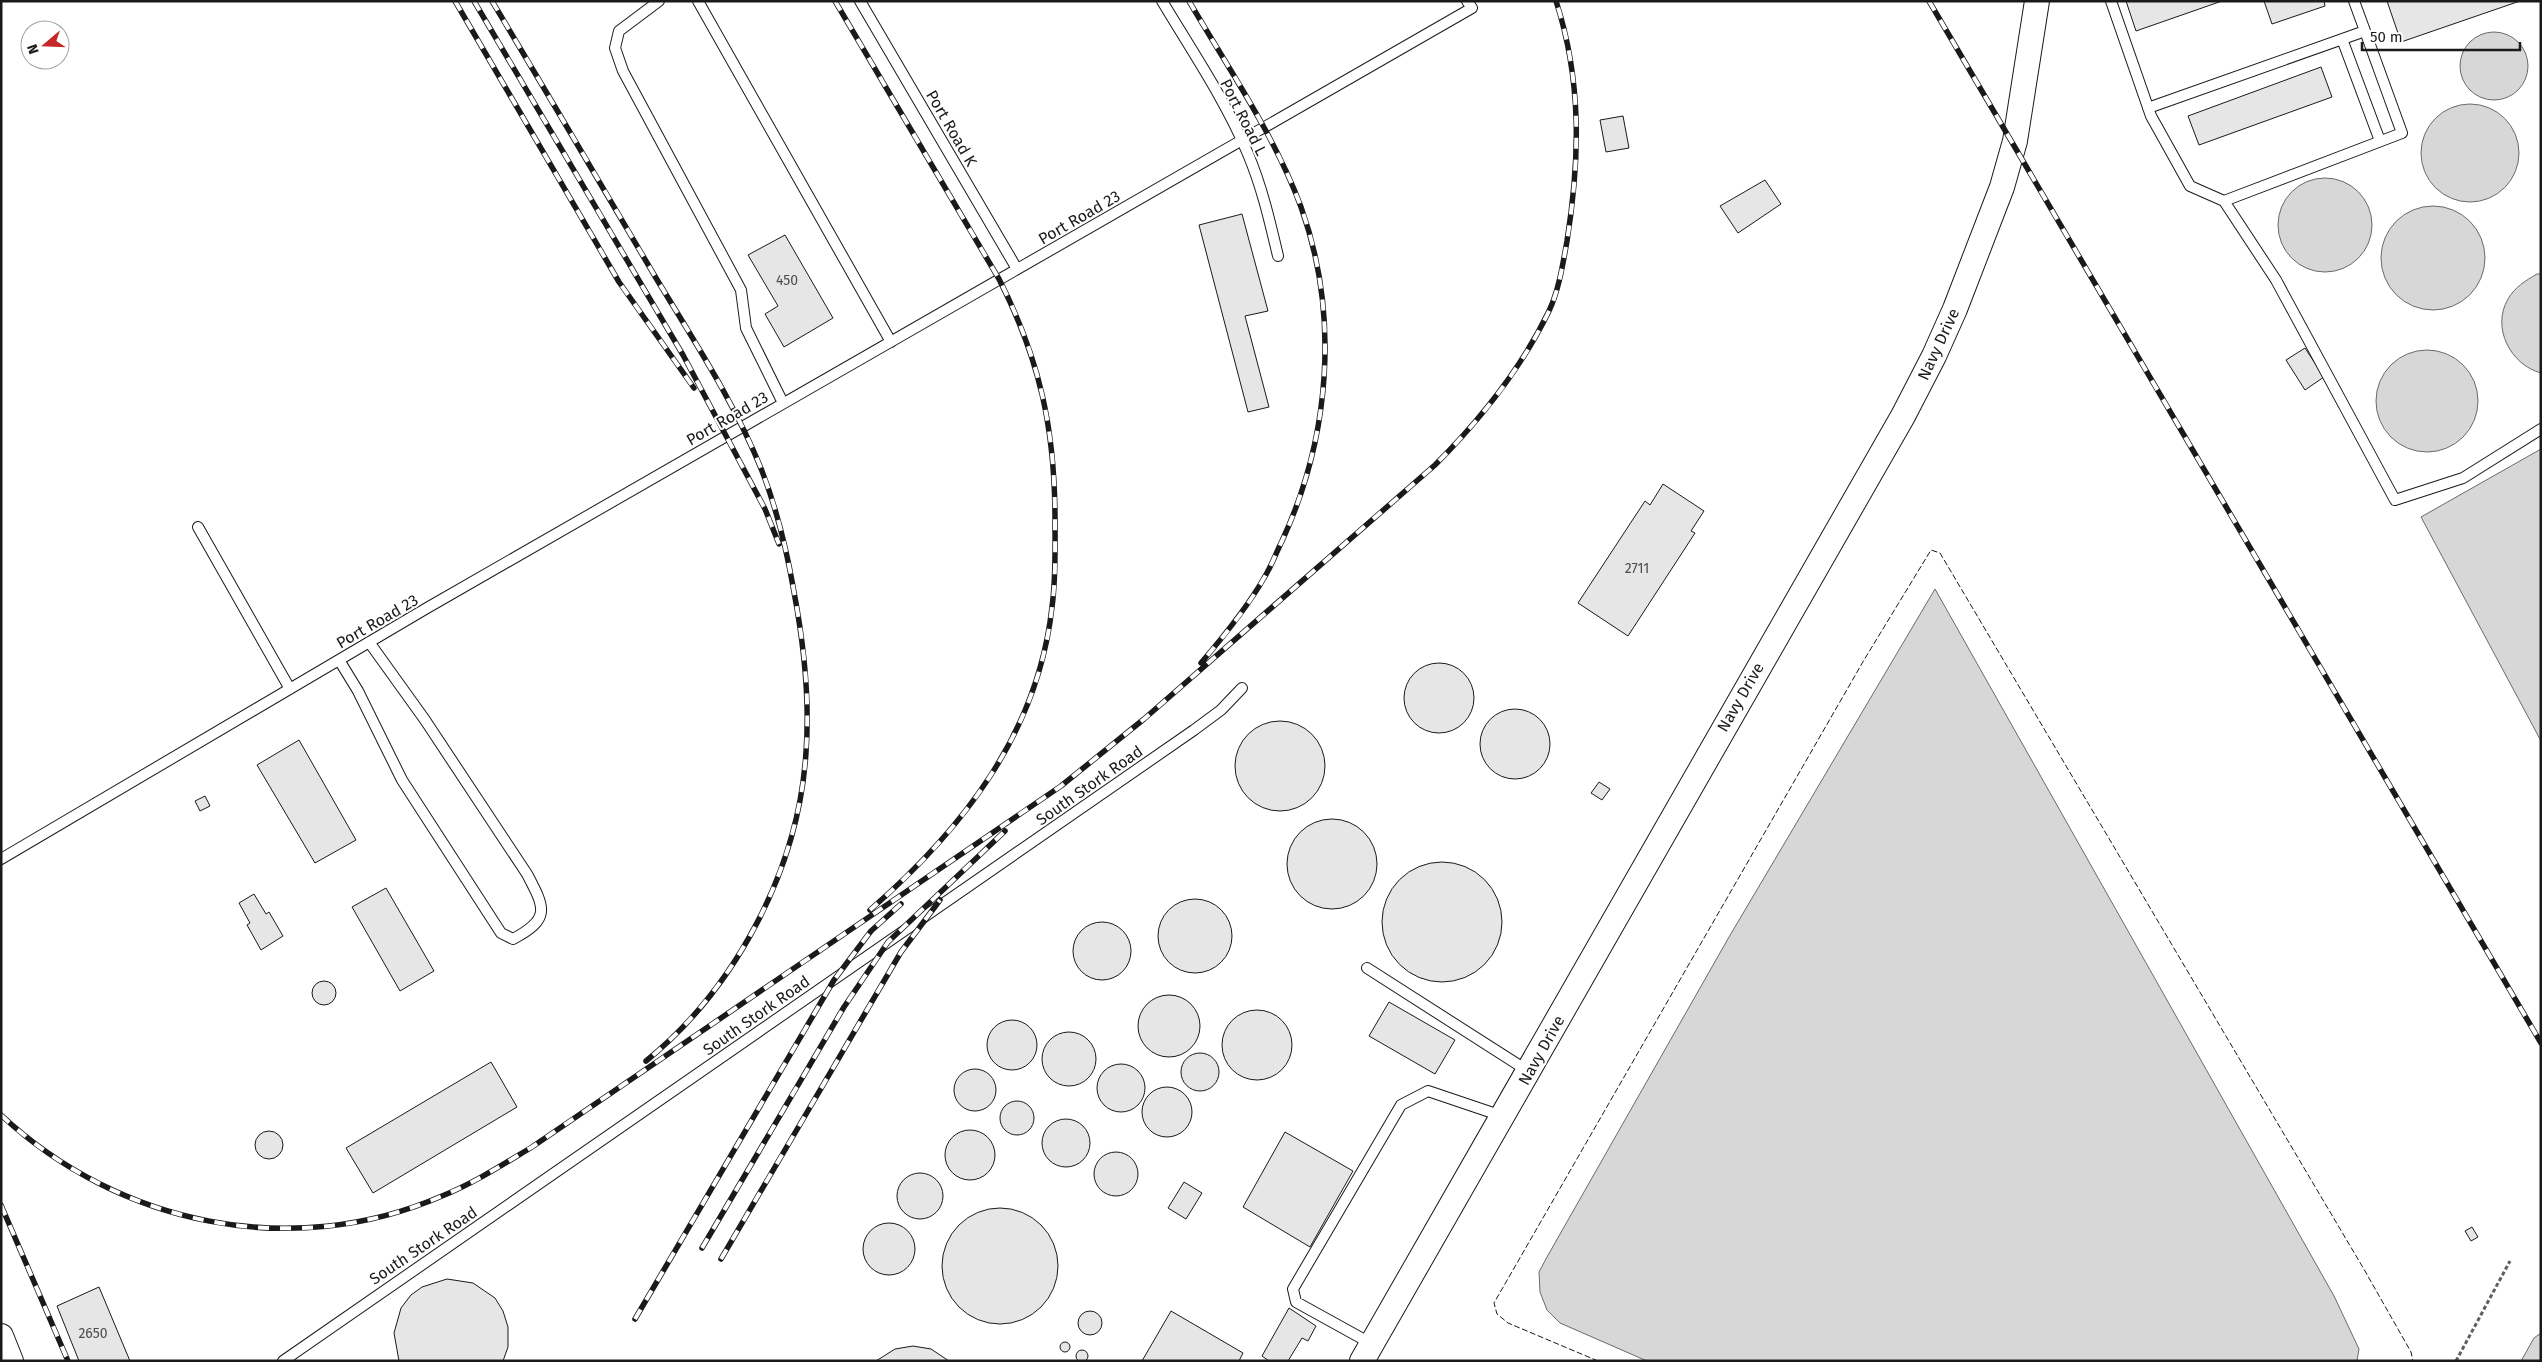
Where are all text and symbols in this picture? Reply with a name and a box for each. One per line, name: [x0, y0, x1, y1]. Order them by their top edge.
north arrow: [20, 20, 70, 70]
scale bar: [2362, 20, 2520, 52]
text: 50 m: [2370, 28, 2403, 46]
text: N: [24, 42, 43, 56]
street label: Port Road L: [1216, 76, 1271, 159]
street label: Port Road K: [922, 87, 981, 170]
street label: Port Road 23: [1035, 186, 1124, 248]
house number: 450: [776, 272, 798, 289]
street label: Navy Drive: [1914, 305, 1963, 383]
street label: Port Road 23: [683, 387, 772, 449]
house number: 2711: [1625, 560, 1649, 577]
street label: Port Road 23: [333, 590, 422, 652]
street label: Navy Drive: [1713, 659, 1768, 735]
street label: South Stork Road: [1032, 742, 1146, 829]
street label: South Stork Road: [699, 972, 813, 1059]
street label: Navy Drive: [1514, 1012, 1568, 1088]
street label: South Stork Road: [366, 1202, 481, 1288]
house number: 2650: [78, 1325, 108, 1342]

